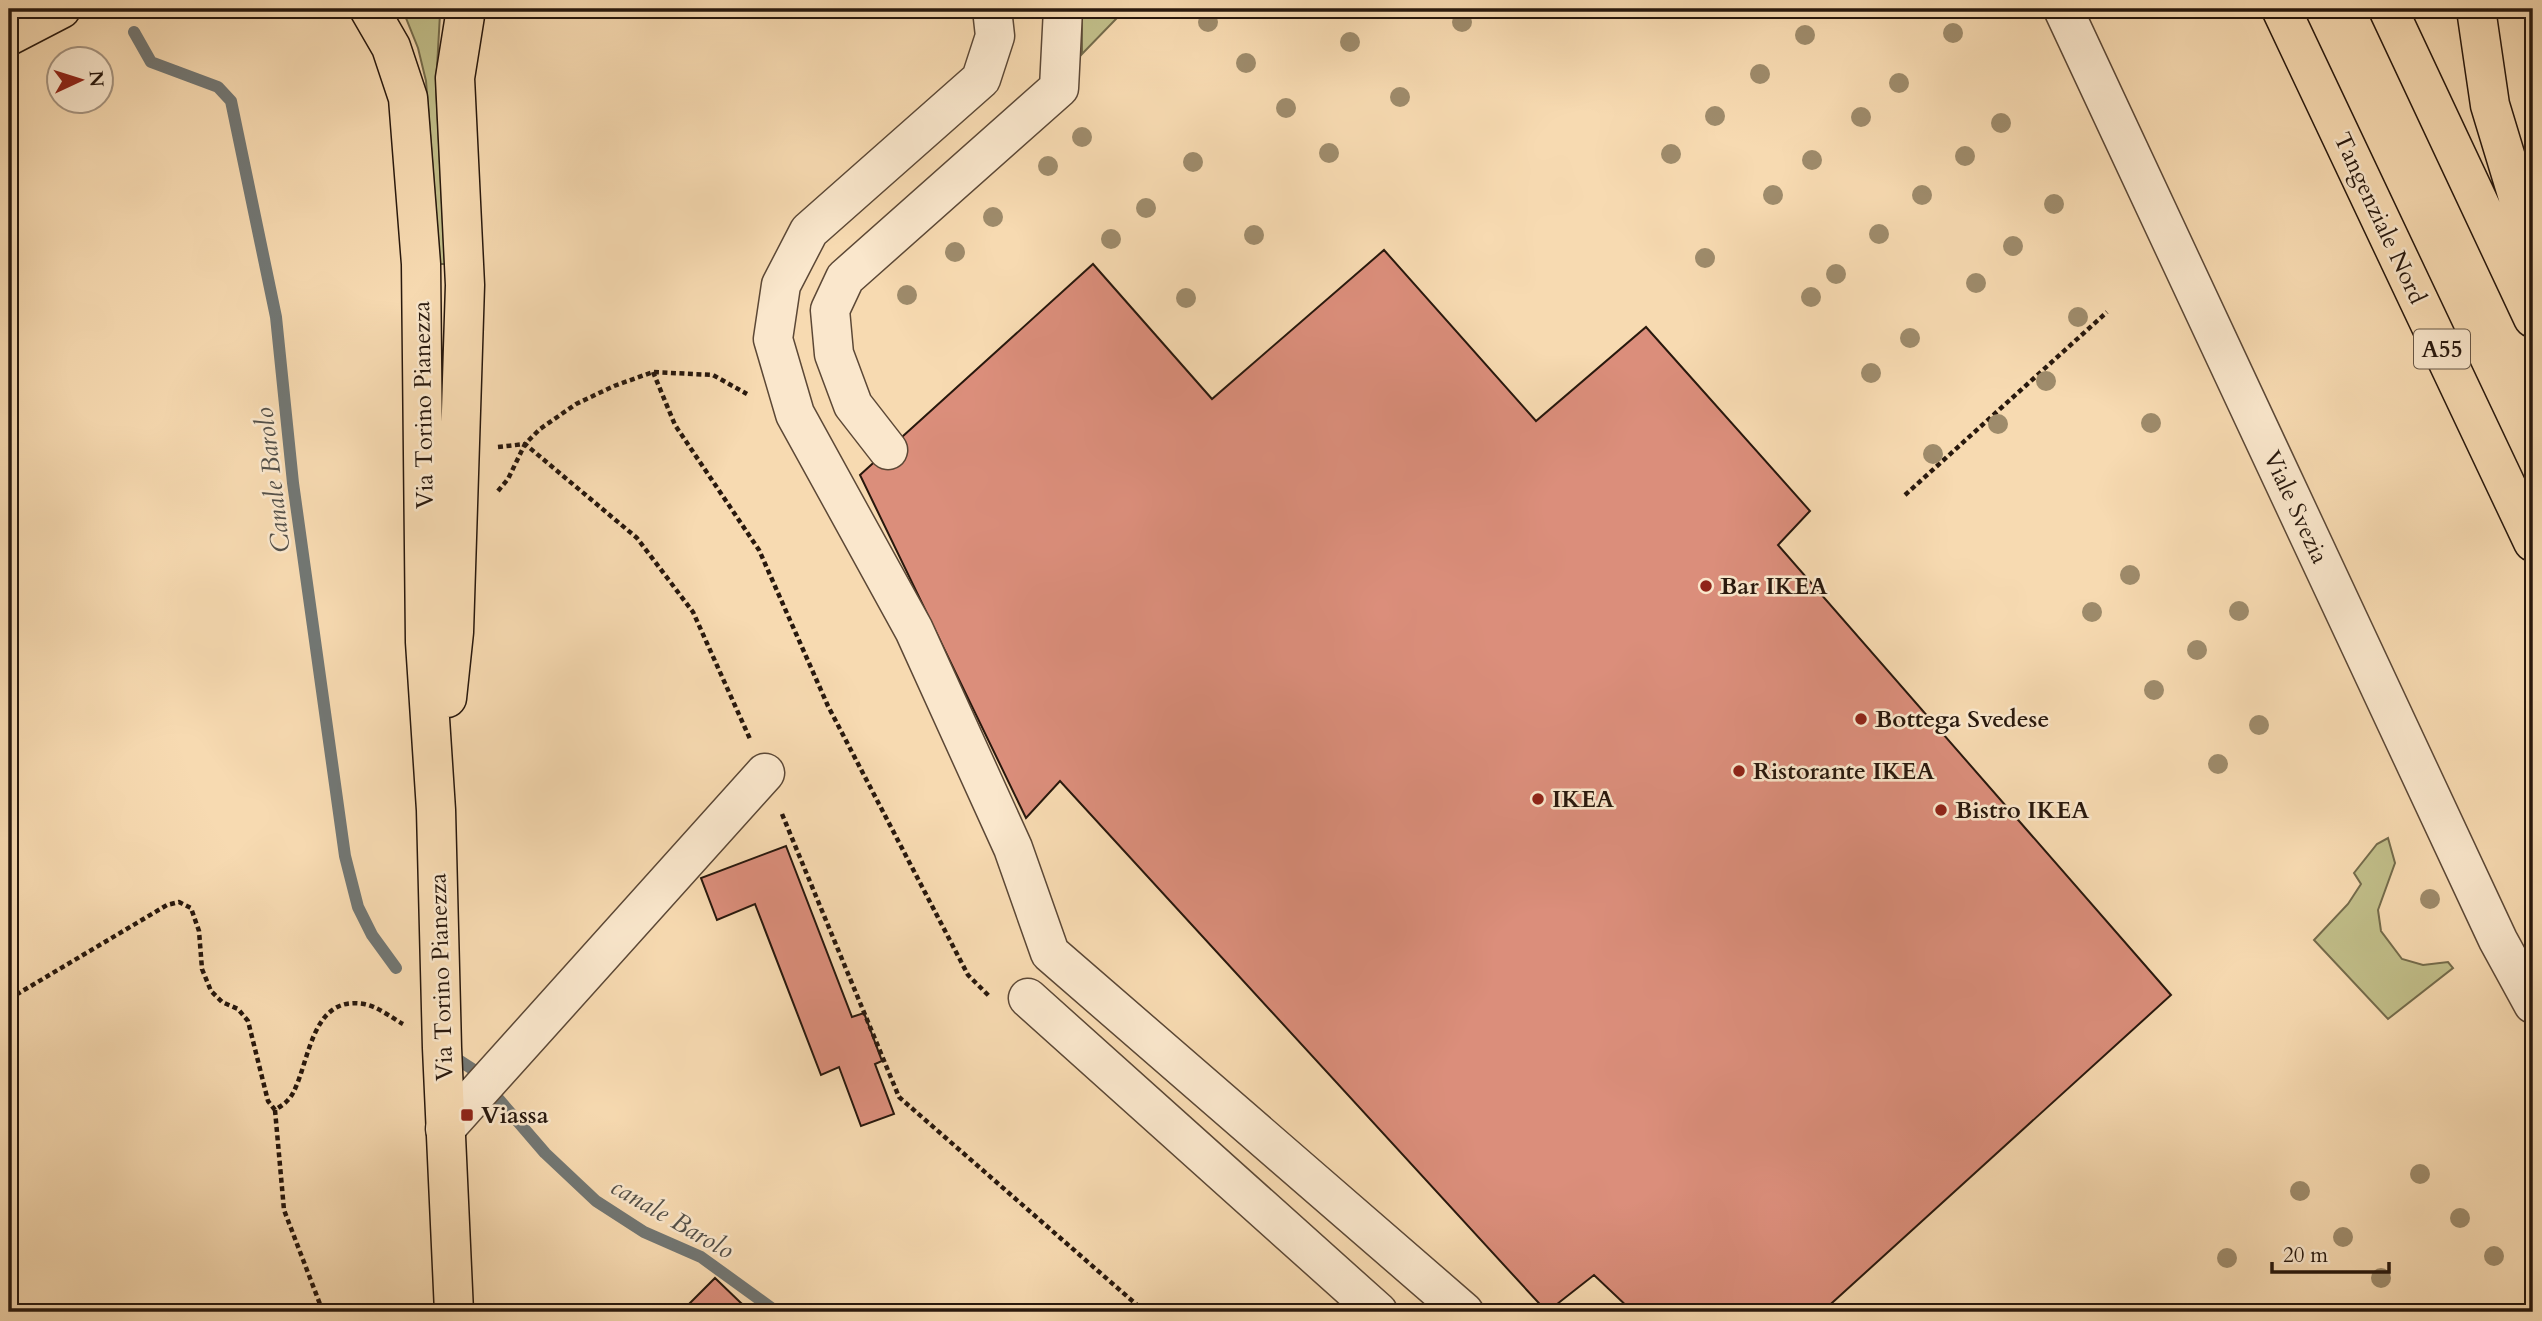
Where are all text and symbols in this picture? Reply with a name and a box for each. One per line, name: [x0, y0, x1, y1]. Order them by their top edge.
north arrow: [46, 46, 116, 116]
text: N: [82, 70, 110, 89]
street label: Tangenziale Nord: [2325, 127, 2434, 310]
street label: Via Torino Pianezza: [405, 300, 442, 509]
road number: A55: [2414, 330, 2470, 368]
water label: Canale Barolo: [246, 405, 299, 555]
street label: Viale Svezia: [2255, 445, 2336, 570]
place label: Bar IKEA: [1720, 570, 1827, 603]
marker: Bar IKEA: [1698, 578, 1714, 594]
place label: Bottega Svedese: [1875, 703, 2049, 736]
marker: Bottega Svedese: [1853, 711, 1869, 727]
place label: Ristorante IKEA: [1753, 755, 1934, 788]
marker: Ristorante IKEA: [1731, 763, 1747, 779]
place label: IKEA: [1552, 783, 1614, 816]
marker: IKEA: [1530, 791, 1546, 807]
place label: Bistro IKEA: [1955, 794, 2089, 827]
marker: Bistro IKEA: [1933, 802, 1949, 818]
street label: Via Torino Pianezza: [421, 872, 462, 1082]
place label: Viassa: [481, 1099, 549, 1132]
marker: Viassa: [459, 1107, 475, 1123]
water label: canale Barolo: [605, 1169, 740, 1268]
scale bar: [2272, 1230, 2390, 1274]
text: 20 m: [2283, 1241, 2328, 1270]

